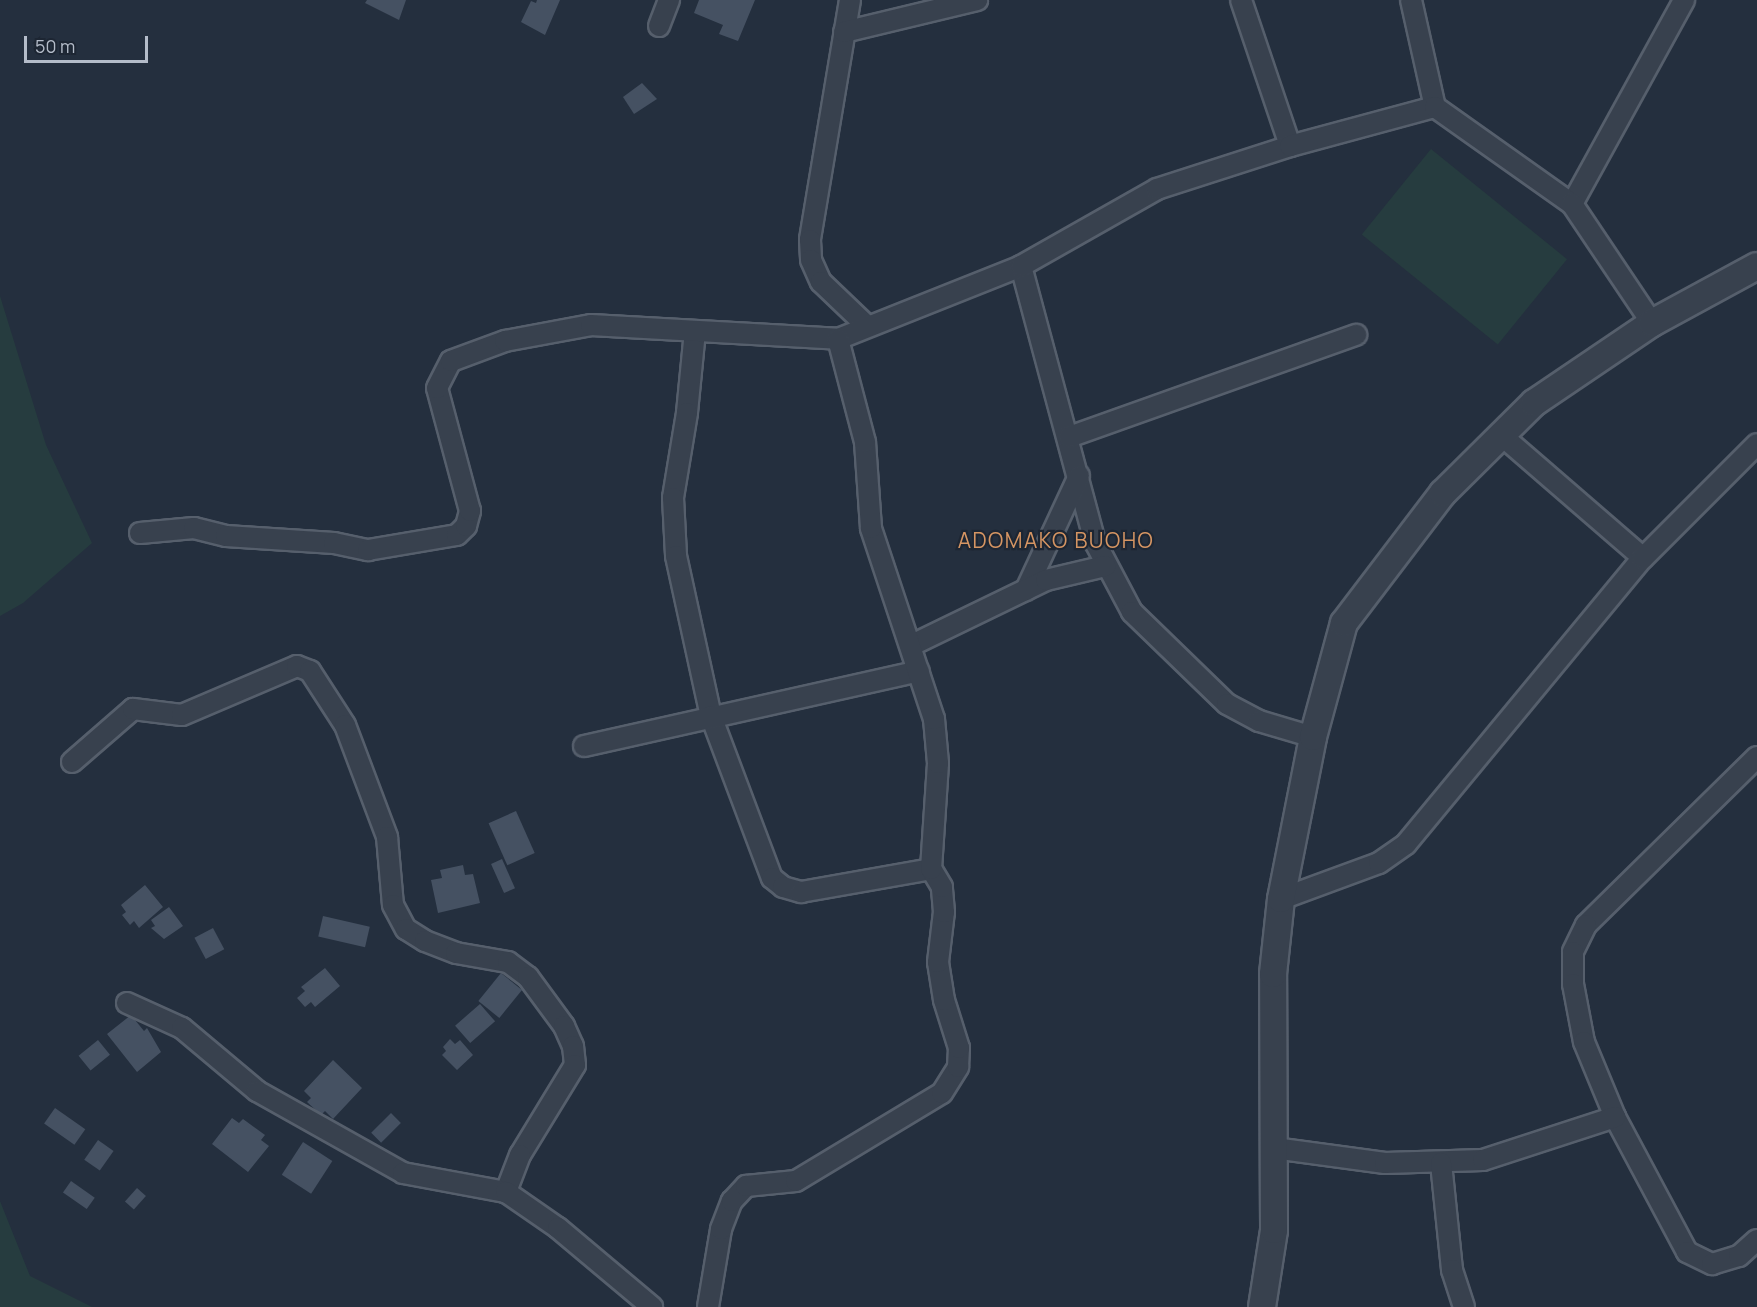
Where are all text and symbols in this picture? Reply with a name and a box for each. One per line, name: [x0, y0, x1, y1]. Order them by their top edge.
scale bar: [27, 24, 152, 62]
text: 50 m: [35, 34, 75, 58]
district label: ADOMAKO BUOHO: [958, 527, 1154, 553]

